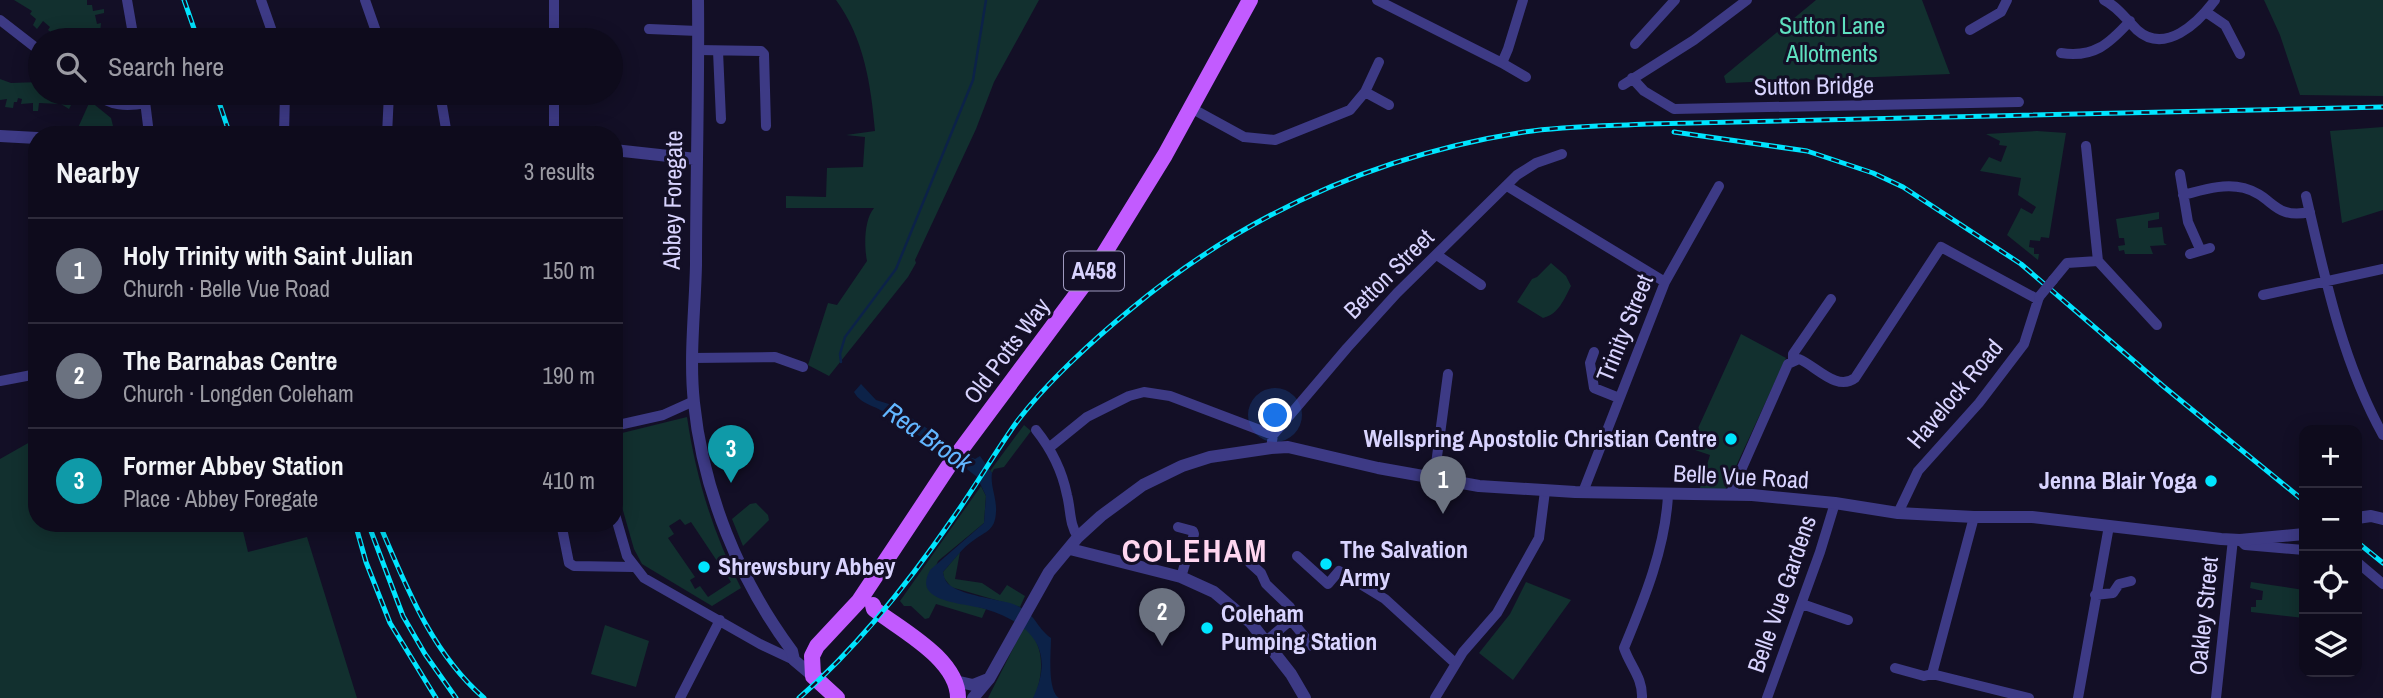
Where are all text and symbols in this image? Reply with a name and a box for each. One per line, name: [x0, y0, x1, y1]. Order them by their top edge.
park label: Sutton Lane Allotments: [1779, 9, 1885, 69]
search box: [28, 28, 623, 105]
icon: search: [52, 48, 90, 86]
text: Search here: [108, 49, 224, 84]
street label: Sutton Bridge: [1754, 68, 1874, 102]
street label: Abbey Foregate: [655, 130, 689, 271]
text: Nearby: [56, 152, 139, 192]
text: 3 results: [524, 156, 595, 187]
street label: Betton Street: [1336, 221, 1441, 325]
text: Holy Trinity with Saint Julian: [123, 238, 413, 273]
road number: A458: [1064, 252, 1124, 290]
text: 1: [74, 255, 84, 286]
text: 150 m: [543, 255, 595, 286]
street label: Trinity Street: [1588, 269, 1660, 386]
text: Church · Belle Vue Road: [123, 273, 330, 304]
street label: Old Potts Way: [956, 291, 1057, 410]
street label: Havelock Road: [1899, 332, 2009, 455]
text: The Barnabas Centre: [123, 343, 337, 378]
text: 2: [74, 360, 84, 391]
text: 190 m: [543, 360, 595, 391]
text: Church · Longden Coleham: [123, 378, 354, 409]
water label: Rea Brook: [877, 393, 981, 481]
your location: [1258, 398, 1292, 432]
place label: Wellspring Apostolic Christian Centre: [1364, 422, 1717, 454]
pin: 3: [708, 425, 754, 483]
map controls: [2299, 425, 2362, 677]
button: +: [2299, 425, 2362, 488]
marker: Wellspring Apostolic Christian Centre: [1723, 431, 1739, 447]
text: Former Abbey Station: [123, 448, 344, 483]
pin: 1: [1420, 456, 1466, 514]
street label: Belle Vue Road: [1672, 456, 1810, 496]
place label: Jenna Blair Yoga: [2039, 464, 2197, 496]
text: 3: [74, 465, 84, 496]
text: 410 m: [543, 465, 595, 496]
marker: Jenna Blair Yoga: [2203, 473, 2219, 489]
text: Place · Abbey Foregate: [123, 483, 318, 514]
button: −: [2299, 488, 2362, 551]
street label: Belle Vue Gardens: [1739, 511, 1823, 677]
district label: COLEHAM: [1122, 529, 1268, 572]
place label: The Salvation Army: [1340, 533, 1468, 593]
place label: Shrewsbury Abbey: [718, 550, 896, 582]
button: locate: [2299, 551, 2362, 614]
street label: Oakley Street: [2181, 554, 2225, 677]
marker: The Salvation Army: [1318, 556, 1334, 572]
marker: Shrewsbury Abbey: [696, 559, 712, 575]
pin: 2: [1139, 588, 1185, 646]
place label: Coleham Pumping Station: [1221, 597, 1377, 657]
button: layers: [2299, 614, 2362, 677]
marker: Coleham Pumping Station: [1199, 620, 1215, 636]

